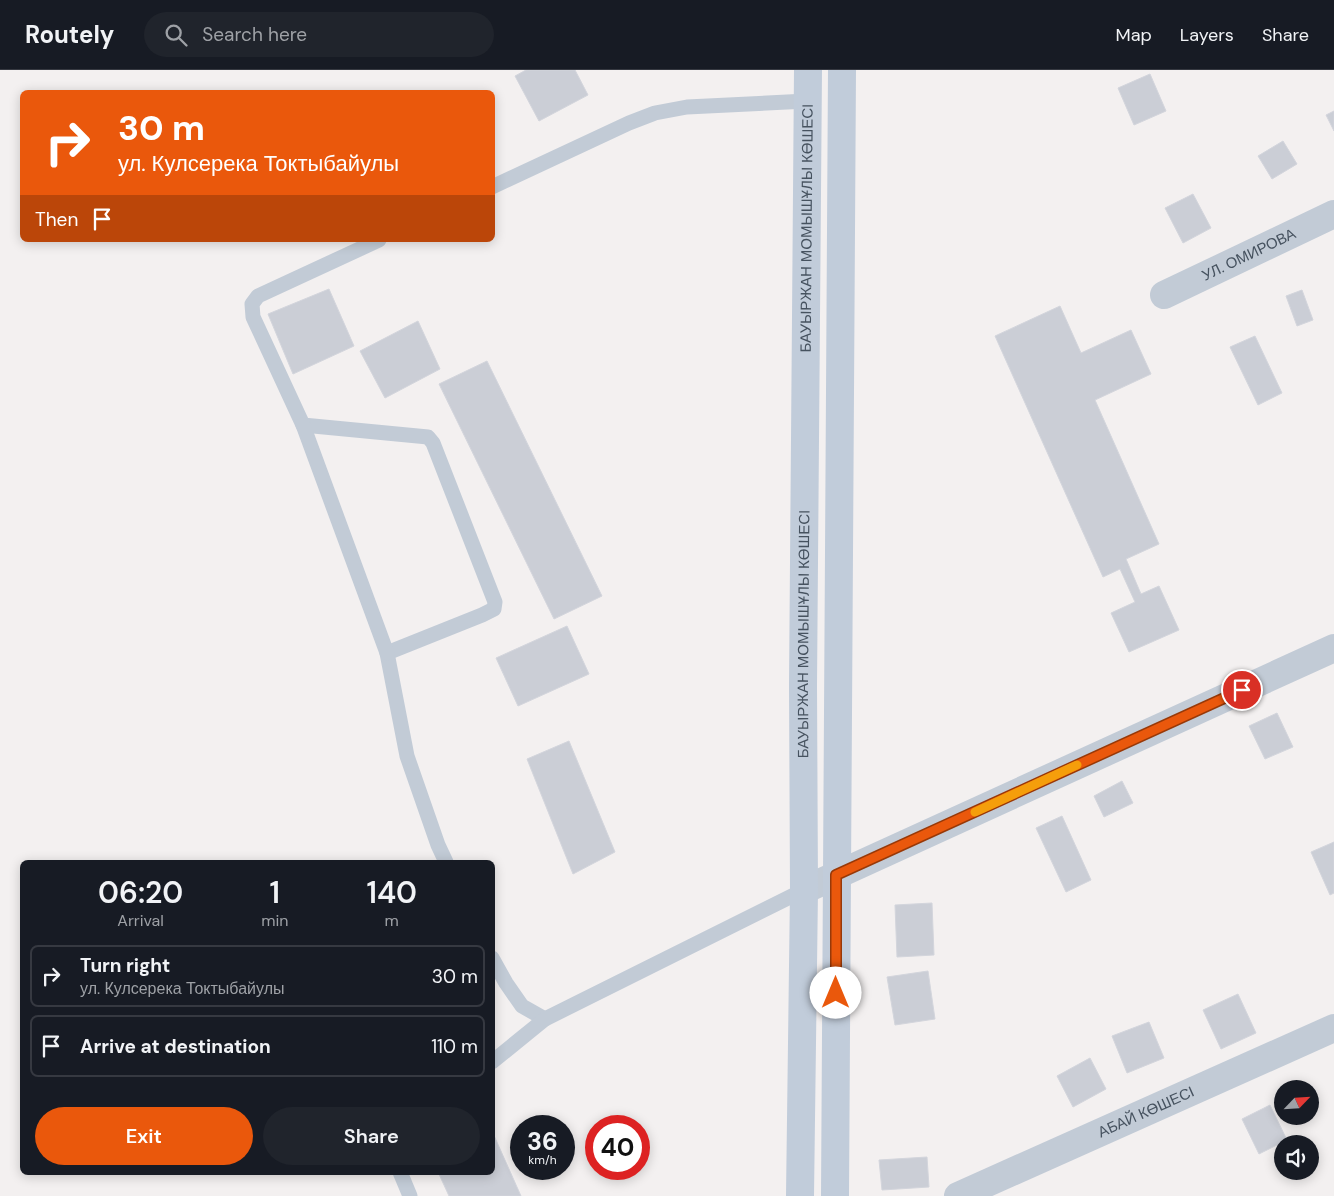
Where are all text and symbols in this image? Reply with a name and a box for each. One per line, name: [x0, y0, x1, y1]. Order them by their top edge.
search box: [144, 12, 494, 57]
text: Routely: [25, 19, 114, 50]
icon: search: [162, 21, 190, 49]
text: Search here: [202, 22, 307, 47]
text: Map: [1116, 23, 1152, 47]
text: Layers: [1180, 23, 1234, 47]
text: Share: [1262, 23, 1309, 47]
street label: БАУЫРЖАН МОМЫШҰЛЫ КӨШЕСІ: [796, 104, 818, 352]
text: 30 m: [118, 105, 205, 151]
icon: right: [35, 110, 100, 175]
text: ул. Кулсерека Токтыбайулы: [118, 149, 399, 178]
icon: arrive: [88, 205, 116, 233]
text: Then: [35, 207, 78, 232]
street label: УЛ. ОМИРОВА: [1199, 224, 1299, 285]
street label: БАУЫРЖАН МОМЫШҰЛЫ КӨШЕСІ: [793, 510, 814, 758]
pin: [1221, 669, 1263, 711]
icon: arrive: [1228, 676, 1256, 704]
text: 06:20: [98, 873, 183, 912]
text: 1: [270, 873, 280, 912]
text: 140: [366, 873, 417, 912]
text: Arrival: [117, 910, 164, 931]
text: min: [261, 910, 288, 931]
text: m: [385, 910, 399, 931]
text: Turn right: [80, 953, 170, 978]
icon: right: [37, 962, 65, 990]
text: 30 m: [432, 964, 478, 989]
position arrow: [809, 966, 861, 1018]
text: ул. Кулсерека Токтыбайулы: [80, 978, 284, 999]
icon: arrive: [37, 1032, 65, 1060]
text: Arrive at destination: [80, 1034, 271, 1059]
text: 110 m: [431, 1034, 478, 1059]
north arrow: [1274, 1080, 1319, 1125]
map controls: [1274, 1080, 1319, 1180]
street label: АБАЙ КӨШЕСІ: [1095, 1082, 1197, 1142]
button: Exit: [35, 1107, 253, 1165]
button: Share: [263, 1107, 480, 1165]
speed limit sign: 40: [585, 1115, 650, 1180]
text: 36: [527, 1125, 558, 1158]
button: sound: [1274, 1135, 1319, 1180]
text: km/h: [528, 1152, 557, 1168]

